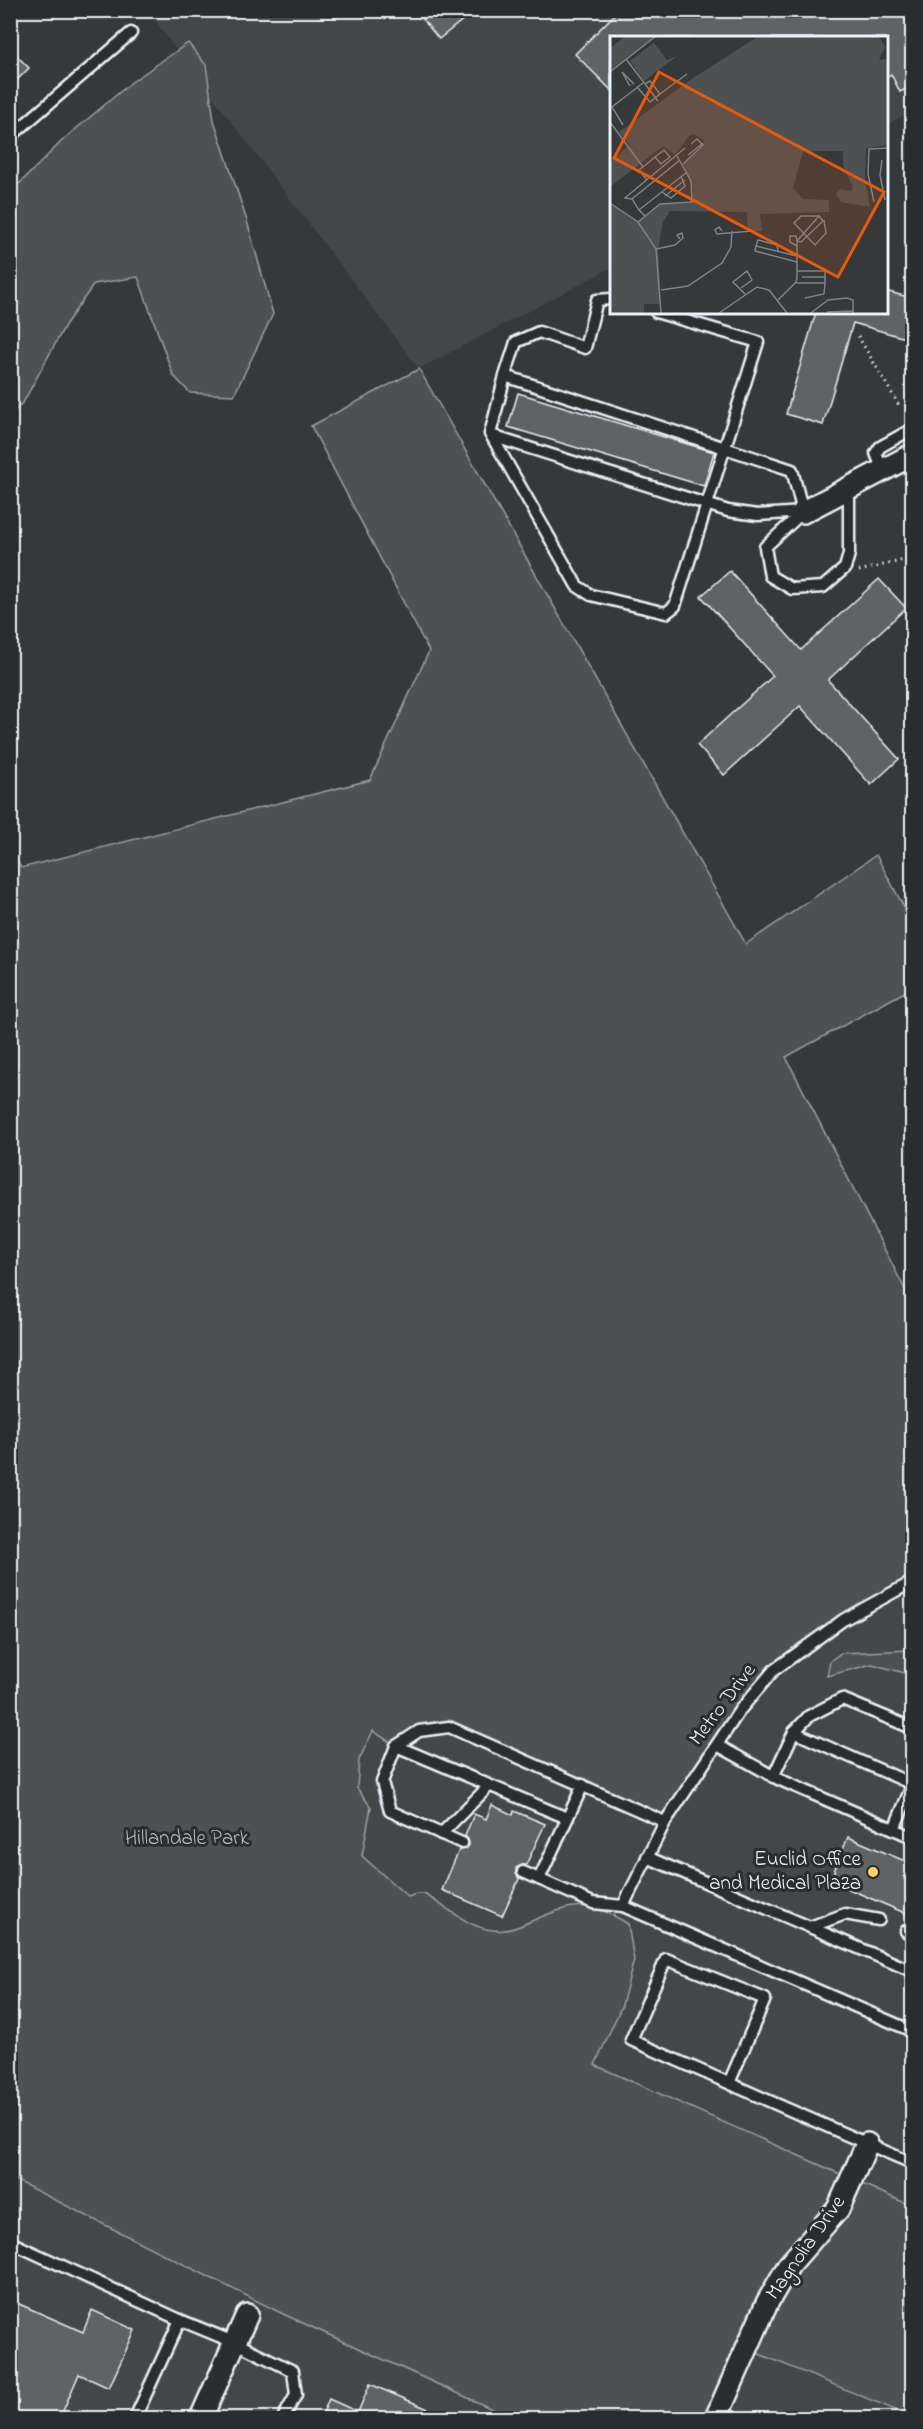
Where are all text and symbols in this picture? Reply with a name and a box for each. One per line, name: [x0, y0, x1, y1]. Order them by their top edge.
inset map: [610, 36, 887, 314]
street label: Metro Drive: [682, 1657, 764, 1752]
park label: Hillandale Park: [125, 1824, 250, 1854]
place label: Euclid Office and Medical Plaza: [709, 1845, 862, 1899]
marker: Euclid Office and Medical Plaza: [866, 1865, 880, 1879]
street label: Magnolia Drive: [759, 2189, 855, 2308]

